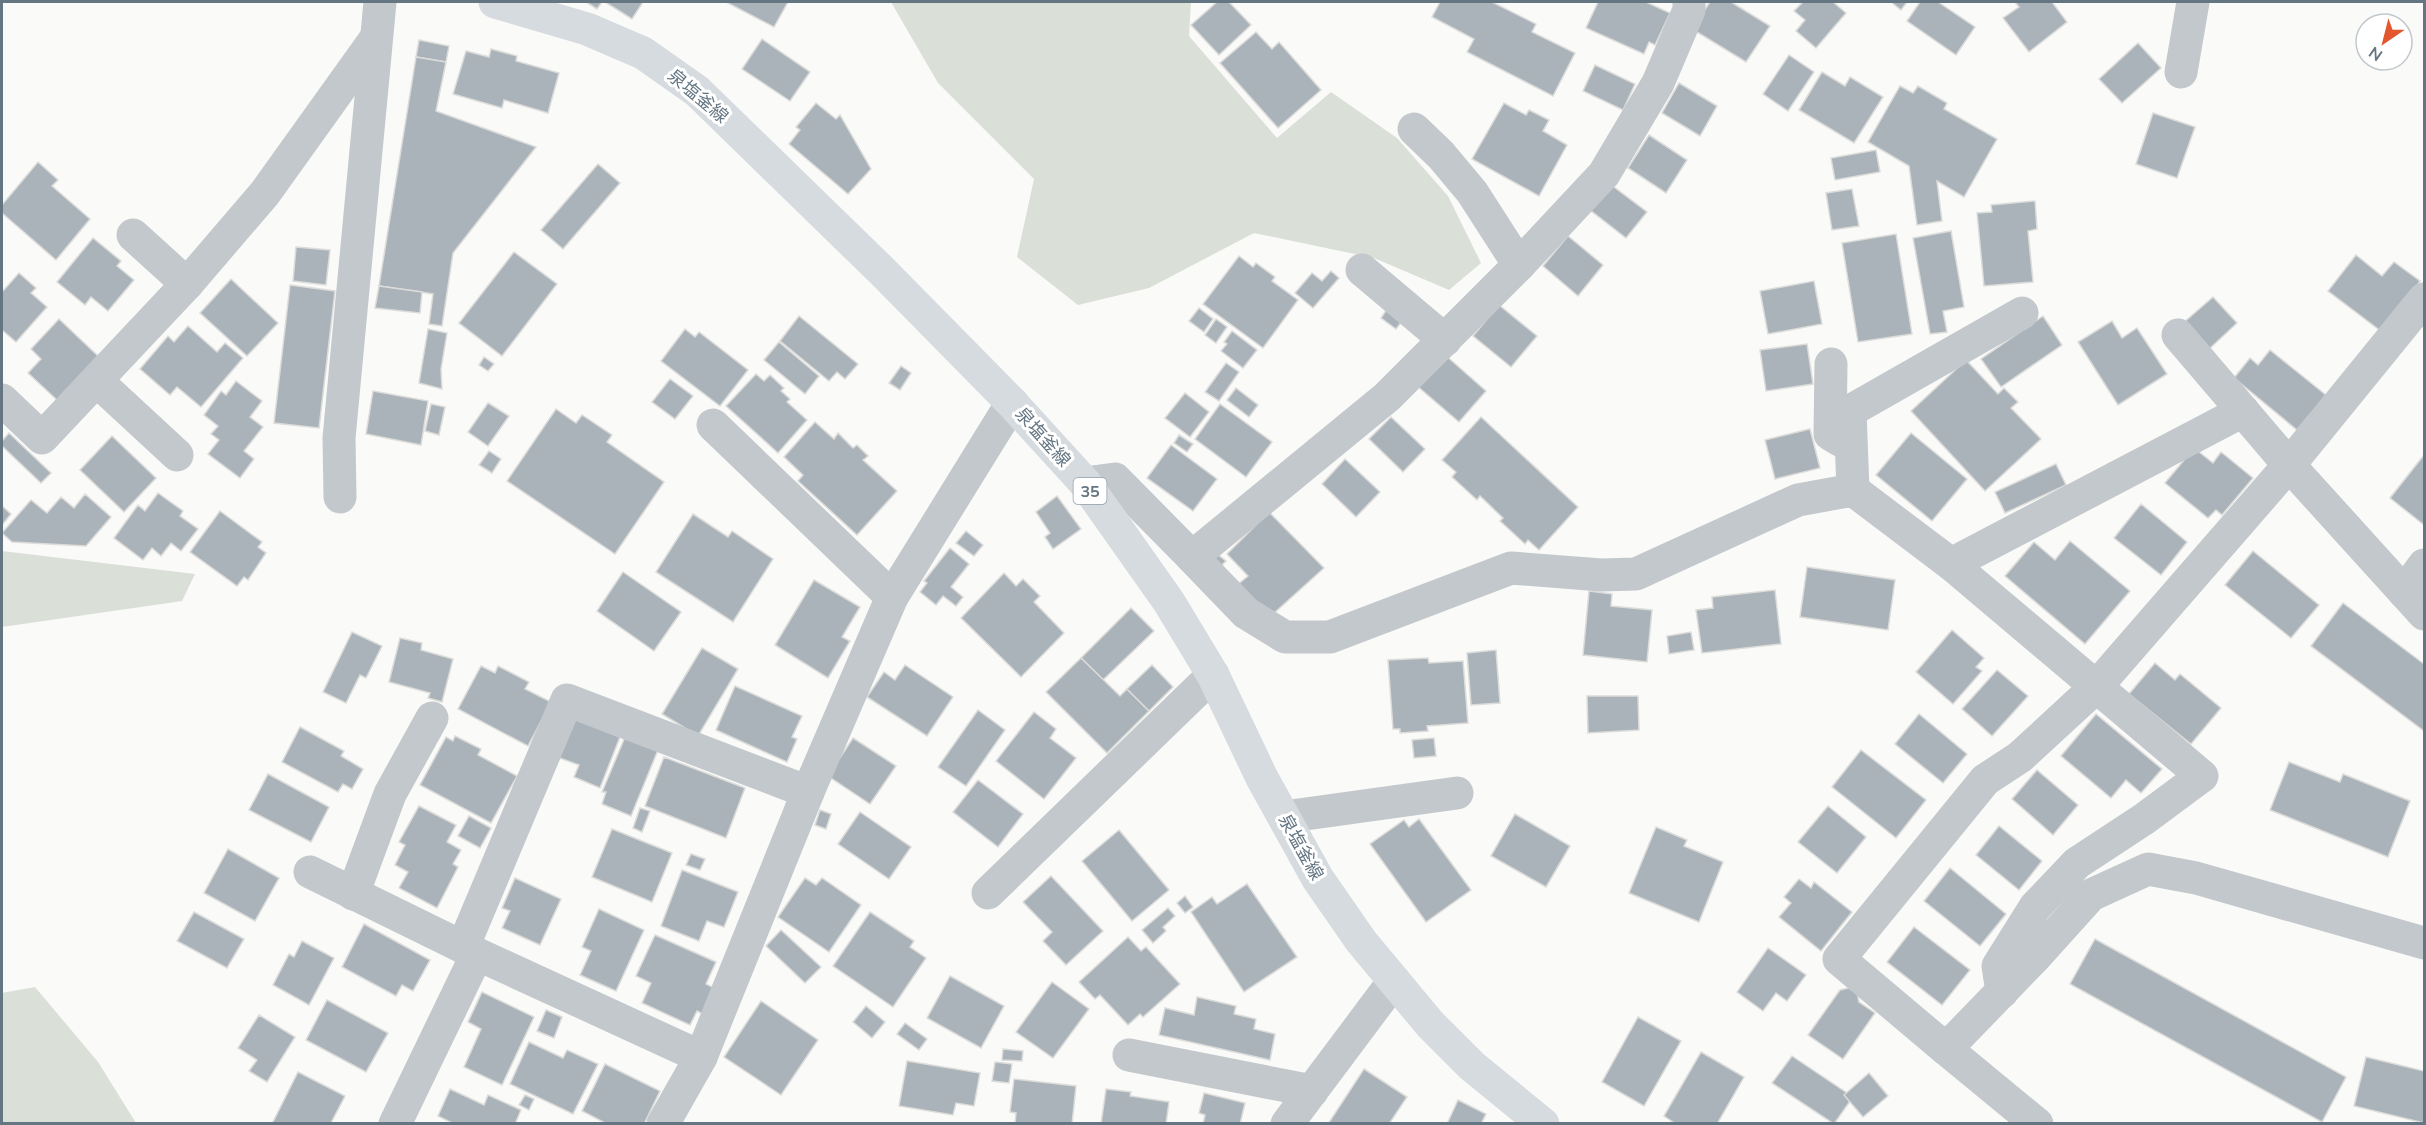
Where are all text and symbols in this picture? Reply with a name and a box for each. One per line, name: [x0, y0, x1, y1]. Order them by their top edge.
north arrow: [2354, 12, 2414, 72]
text: N: [2365, 43, 2386, 66]
street label: 泉塩釜線: [663, 64, 733, 128]
street label: 泉塩釜線: [1011, 402, 1076, 471]
road number: 35: [1074, 478, 1106, 504]
street label: 泉塩釜線: [1274, 810, 1329, 884]

